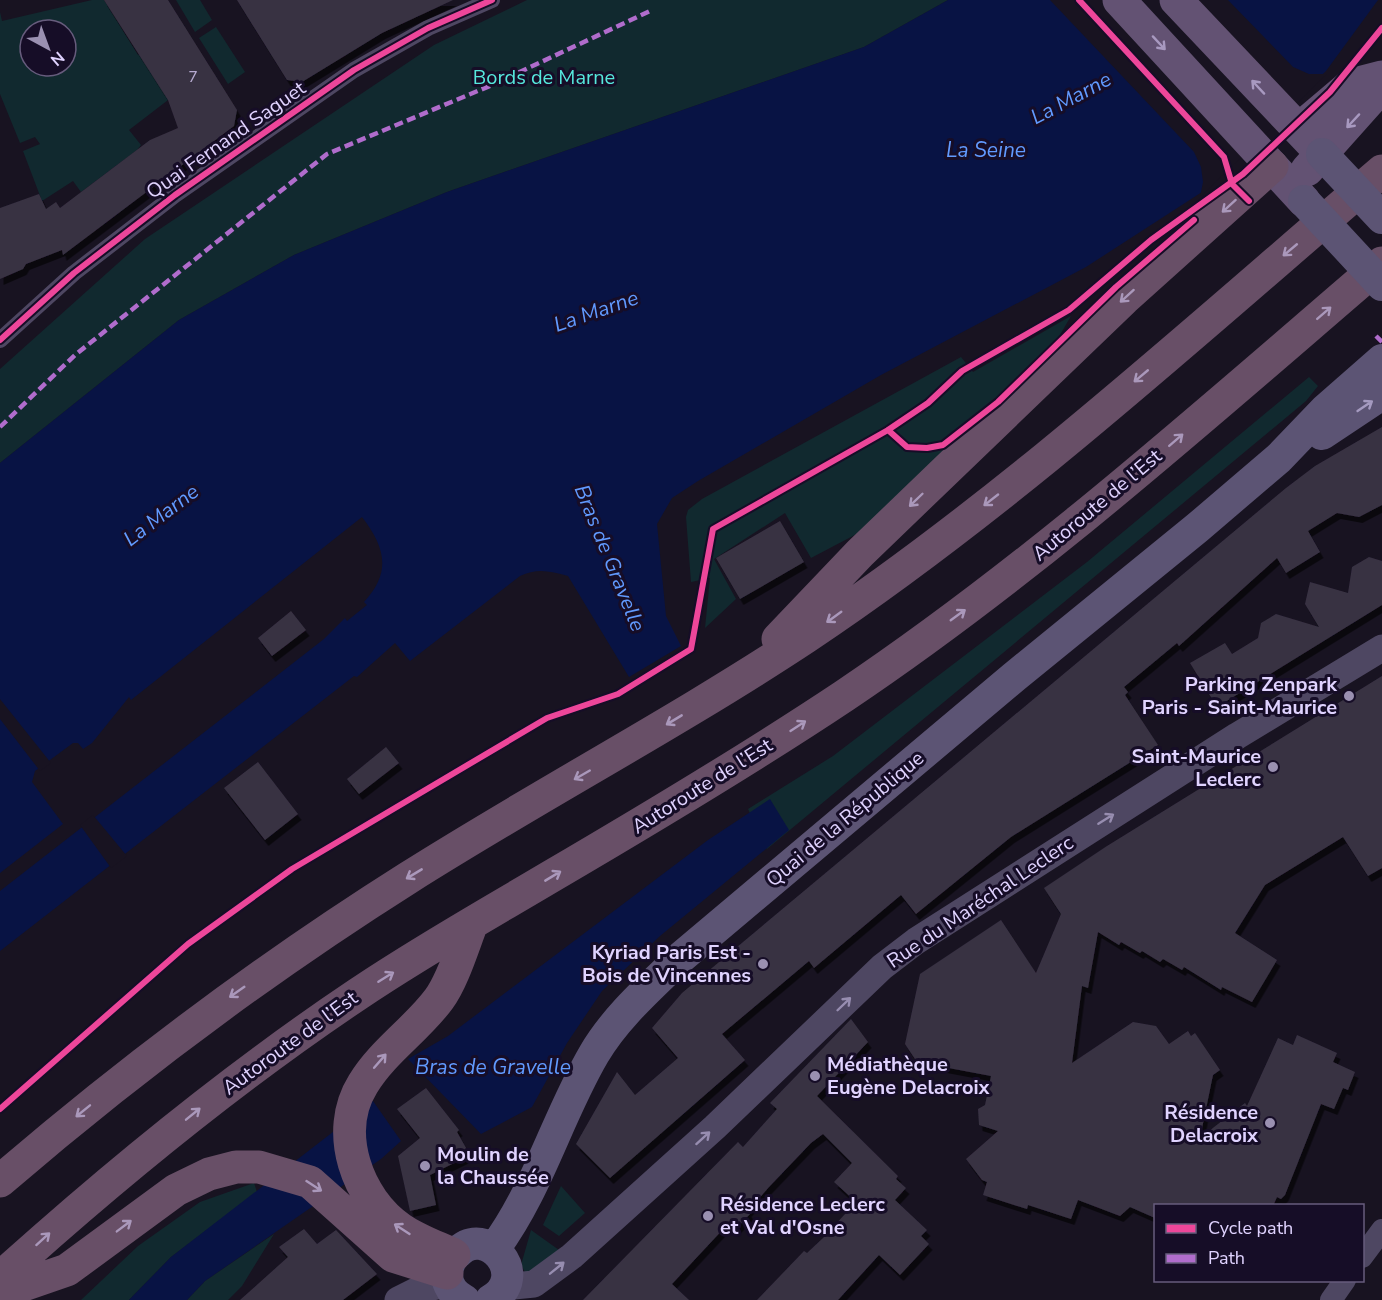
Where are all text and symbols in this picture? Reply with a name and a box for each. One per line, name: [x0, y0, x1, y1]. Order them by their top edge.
north arrow: [18, 18, 78, 78]
one-way arrow: [1151, 35, 1165, 50]
text: N: [45, 46, 69, 71]
park label: Bords de Marne: [473, 64, 615, 91]
water label: La Marne: [1026, 65, 1116, 131]
house number: 7: [188, 66, 198, 88]
street label: Quai Fernand Saguet: [141, 74, 312, 205]
one-way arrow: [1252, 80, 1266, 95]
one-way arrow: [1346, 113, 1360, 128]
water label: La Seine: [946, 136, 1026, 164]
one-way arrow: [1222, 199, 1237, 213]
one-way arrow: [1283, 243, 1298, 257]
water label: La Marne: [550, 283, 642, 339]
one-way arrow: [1120, 289, 1135, 303]
one-way arrow: [1316, 306, 1331, 320]
one-way arrow: [1133, 370, 1149, 383]
one-way arrow: [1356, 399, 1373, 411]
one-way arrow: [1168, 433, 1184, 446]
street label: Autoroute de l’Est: [1027, 442, 1168, 567]
water label: La Marne: [118, 477, 204, 553]
water label: Bras de Gravelle: [568, 480, 652, 636]
one-way arrow: [909, 493, 924, 508]
one-way arrow: [983, 494, 999, 507]
one-way arrow: [950, 608, 966, 621]
one-way arrow: [827, 610, 843, 623]
place label: Parking Zenpark Paris - Saint-Maurice: [1142, 671, 1338, 721]
marker: Parking Zenpark Paris - Saint-Maurice: [1342, 689, 1356, 703]
one-way arrow: [666, 715, 683, 727]
one-way arrow: [789, 719, 806, 731]
street label: Autoroute de l’Est: [627, 731, 778, 840]
place label: Saint-Maurice Leclerc: [1131, 743, 1262, 793]
street label: Quai de la République: [760, 745, 930, 893]
marker: Saint-Maurice Leclerc: [1266, 760, 1280, 774]
one-way arrow: [574, 770, 591, 782]
one-way arrow: [1097, 813, 1114, 825]
street label: Rue du Maréchal Leclerc: [881, 829, 1079, 975]
one-way arrow: [406, 868, 423, 881]
one-way arrow: [544, 869, 561, 881]
place label: Kyriad Paris Est - Bois de Vincennes: [582, 939, 751, 989]
marker: Kyriad Paris Est - Bois de Vincennes: [756, 957, 770, 971]
one-way arrow: [377, 970, 394, 982]
street label: Autoroute de l’Est: [217, 984, 364, 1101]
one-way arrow: [230, 986, 246, 998]
one-way arrow: [836, 997, 851, 1011]
place label: Médiathèque Eugène Delacroix: [827, 1051, 991, 1101]
one-way arrow: [373, 1053, 387, 1068]
water label: Bras de Gravelle: [415, 1053, 571, 1081]
marker: Médiathèque Eugène Delacroix: [808, 1069, 822, 1083]
place label: Résidence Delacroix: [1164, 1099, 1259, 1149]
one-way arrow: [75, 1104, 91, 1117]
one-way arrow: [185, 1108, 201, 1121]
marker: Résidence Delacroix: [1263, 1116, 1277, 1130]
one-way arrow: [695, 1131, 710, 1145]
place label: Moulin de la Chaussée: [437, 1141, 549, 1191]
marker: Moulin de la Chaussée: [418, 1159, 432, 1173]
one-way arrow: [305, 1180, 322, 1193]
place label: Résidence Leclerc et Val d'Osne: [720, 1191, 885, 1241]
legend: [1154, 1204, 1364, 1282]
marker: Résidence Leclerc et Val d'Osne: [701, 1209, 715, 1223]
text: Cycle path: [1208, 1216, 1293, 1240]
one-way arrow: [115, 1220, 131, 1232]
one-way arrow: [394, 1222, 411, 1235]
one-way arrow: [36, 1232, 51, 1246]
text: Path: [1208, 1246, 1245, 1270]
one-way arrow: [549, 1261, 565, 1274]

